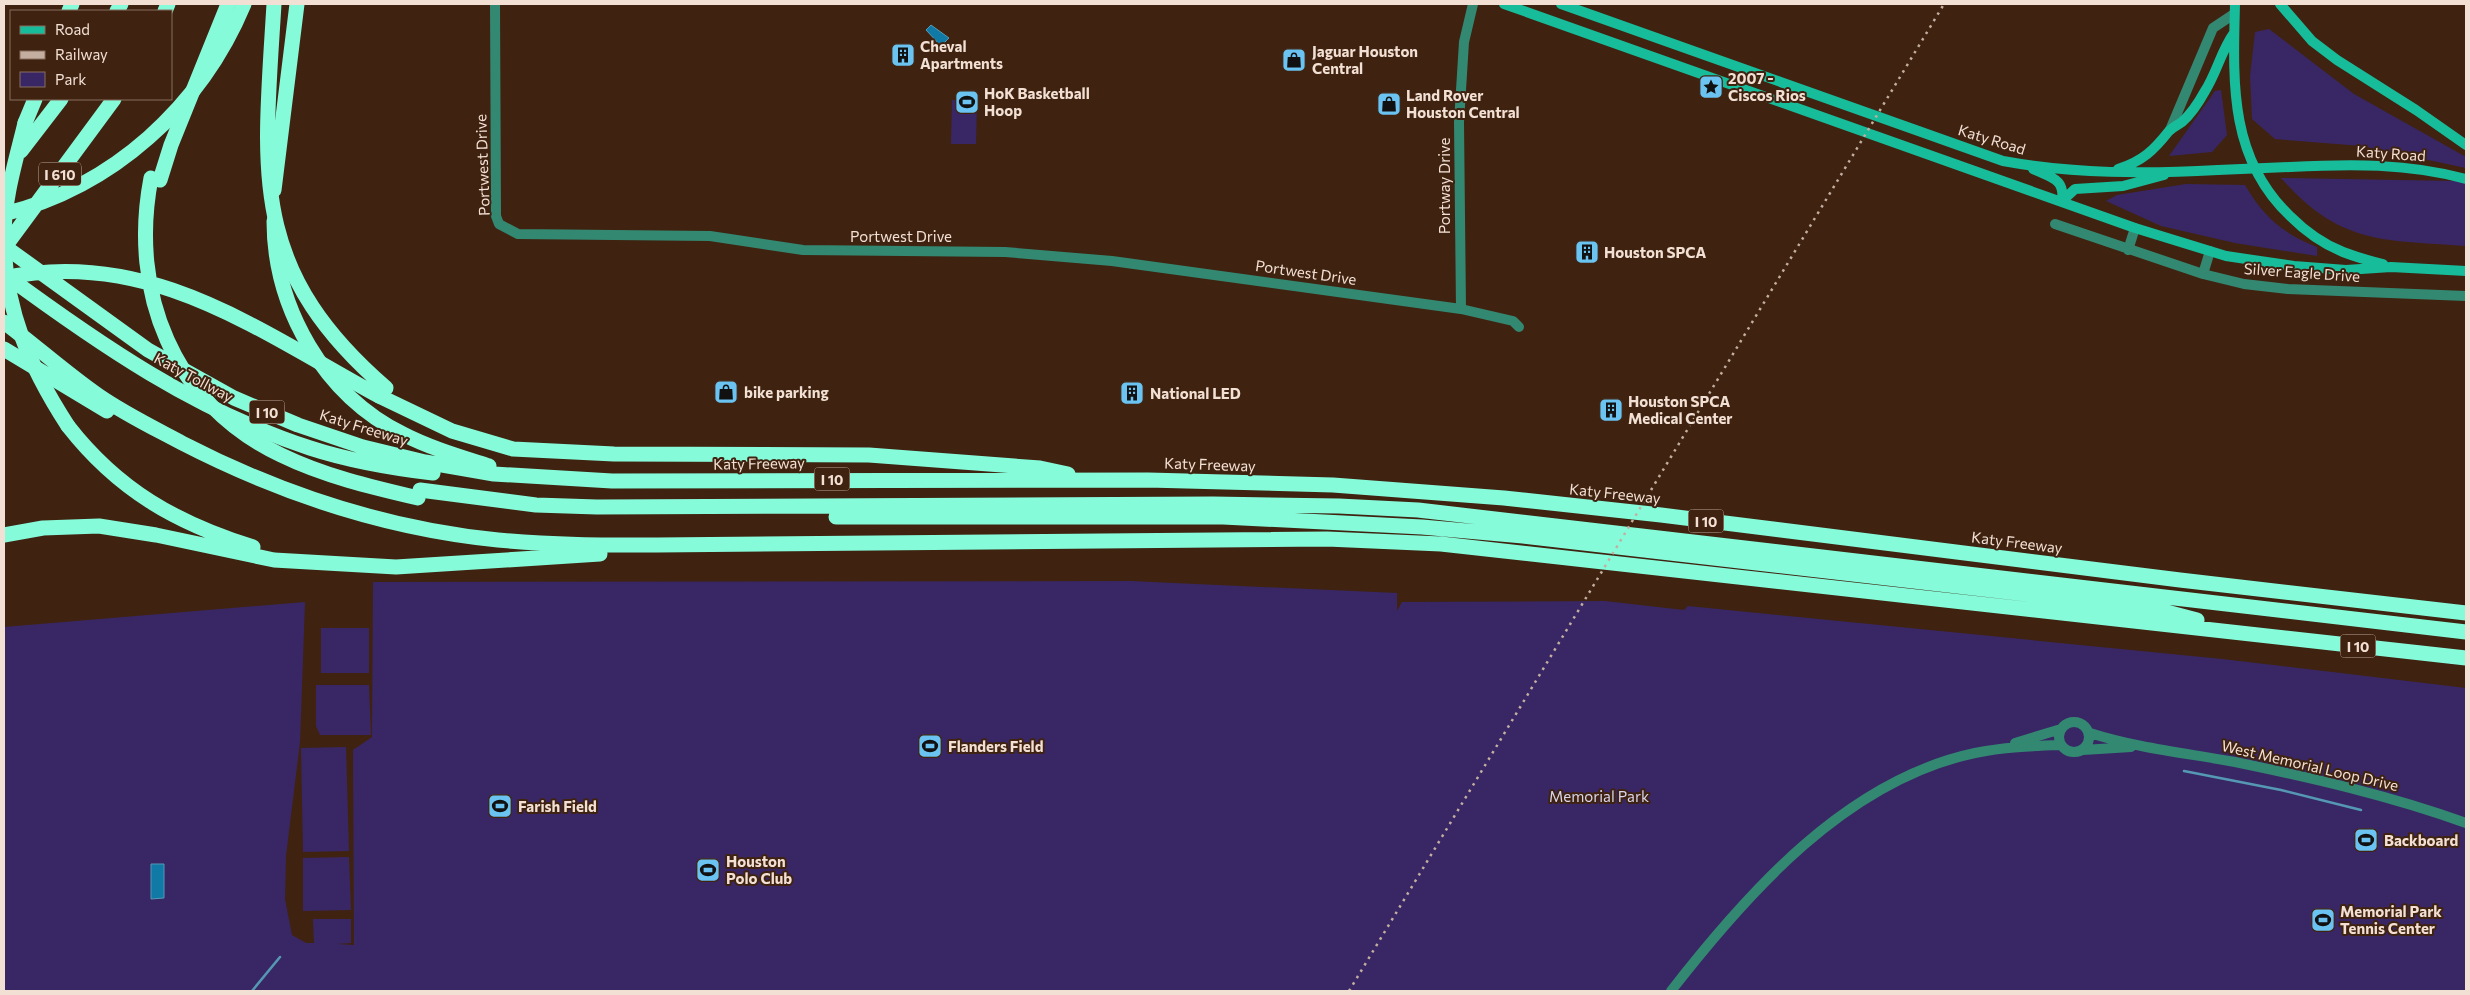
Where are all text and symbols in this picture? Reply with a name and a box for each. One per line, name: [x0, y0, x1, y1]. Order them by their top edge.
legend: [10, 10, 172, 100]
text: Road: [55, 20, 90, 38]
place label: Cheval Apartments: [920, 37, 1003, 72]
building icon: Cheval Apartments: [890, 42, 916, 68]
place label: Jaguar Houston Central: [1312, 42, 1418, 77]
text: Railway: [55, 45, 108, 63]
shop icon: Jaguar Houston Central: [1281, 47, 1307, 73]
place label: 2007 - Ciscos Rios: [1728, 69, 1806, 104]
text: Park: [55, 70, 86, 88]
place icon: 2007 - Ciscos Rios: [1698, 74, 1724, 100]
place label: HoK Basketball Hoop: [984, 84, 1090, 119]
place label: Land Rover Houston Central: [1406, 86, 1520, 121]
sports icon: HoK Basketball Hoop: [954, 89, 980, 115]
shop icon: Land Rover Houston Central: [1376, 91, 1402, 117]
street label: Portwest Drive: [471, 114, 493, 216]
street label: Katy Road: [1956, 120, 2028, 158]
street label: Portway Drive: [1435, 138, 1453, 234]
street label: Katy Road: [2356, 142, 2426, 164]
road number: I 610: [39, 162, 81, 185]
street label: Portwest Drive: [850, 227, 952, 245]
building icon: Houston SPCA: [1574, 239, 1600, 265]
place label: Houston SPCA: [1604, 243, 1706, 261]
street label: Portwest Drive: [1254, 256, 1358, 288]
street label: Silver Eagle Drive: [2243, 259, 2361, 285]
street label: Katy Tollway: [151, 349, 237, 405]
shop icon: bike parking: [713, 379, 739, 405]
building icon: National LED: [1119, 380, 1145, 406]
place label: bike parking: [744, 383, 829, 401]
place label: National LED: [1150, 384, 1241, 402]
place label: Houston SPCA Medical Center: [1628, 392, 1733, 427]
building icon: Houston SPCA Medical Center: [1598, 397, 1624, 423]
road number: I 10: [250, 401, 284, 424]
street label: Katy Freeway: [317, 405, 411, 449]
street label: Katy Freeway: [713, 453, 805, 473]
street label: Katy Freeway: [1164, 453, 1256, 475]
road number: I 10: [814, 468, 850, 490]
street label: Katy Freeway: [1568, 479, 1662, 507]
road number: I 10: [1688, 510, 1724, 532]
street label: Katy Freeway: [1970, 527, 2064, 557]
road number: I 10: [2340, 634, 2376, 658]
sports icon: Flanders Field: [917, 733, 943, 759]
street label: West Memorial Loop Drive: [2220, 736, 2400, 794]
place label: Flanders Field: [948, 737, 1043, 755]
park label: Memorial Park: [1549, 787, 1649, 805]
sports icon: Farish Field: [487, 793, 513, 819]
place label: Farish Field: [518, 797, 597, 815]
sports icon: Backboard: [2353, 827, 2379, 853]
place label: Backboard: [2384, 831, 2458, 849]
place label: Houston Polo Club: [726, 852, 792, 887]
sports icon: Houston Polo Club: [695, 857, 721, 883]
place label: Memorial Park Tennis Center: [2340, 902, 2442, 937]
sports icon: Memorial Park Tennis Center: [2310, 907, 2336, 933]

